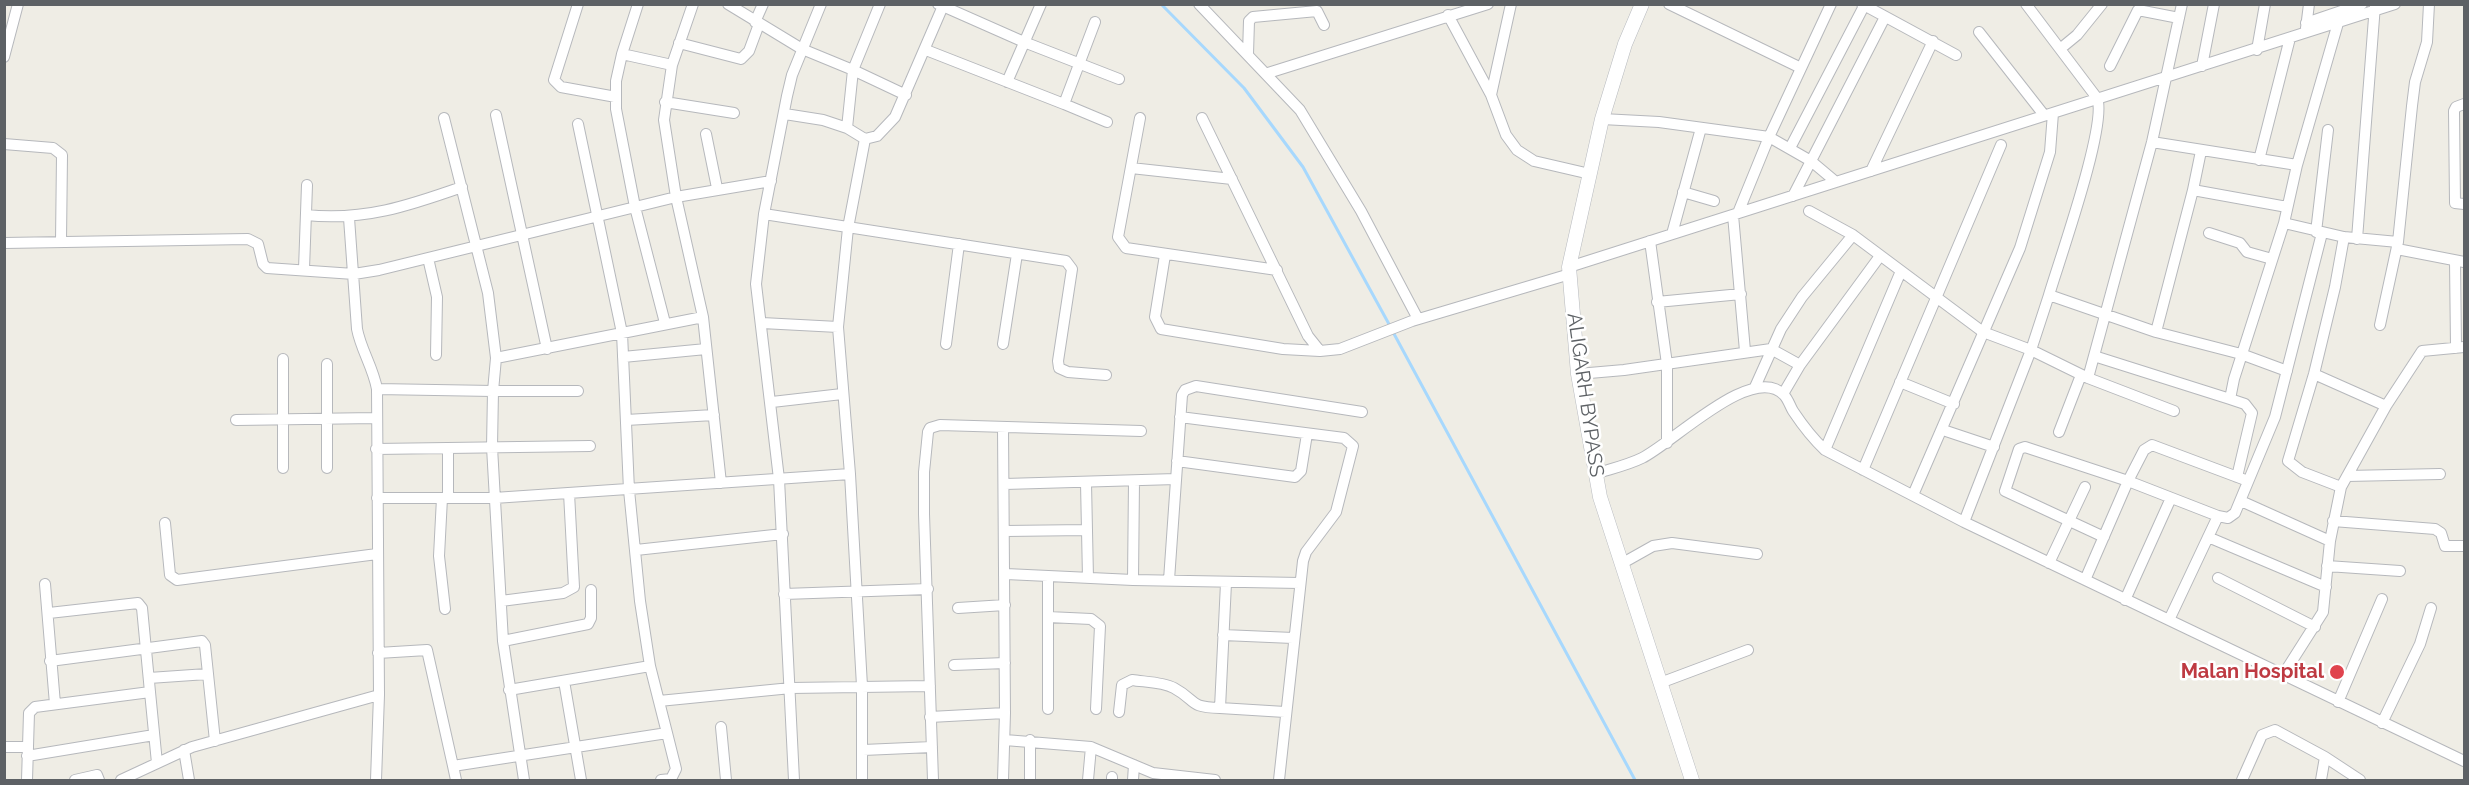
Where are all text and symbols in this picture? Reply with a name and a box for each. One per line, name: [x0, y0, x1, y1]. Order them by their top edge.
street label: ALIGARH BYPASS: [1562, 311, 1608, 479]
place label: Malan Hospital: [2181, 660, 2324, 684]
marker: Malan Hospital: [2328, 663, 2346, 681]

